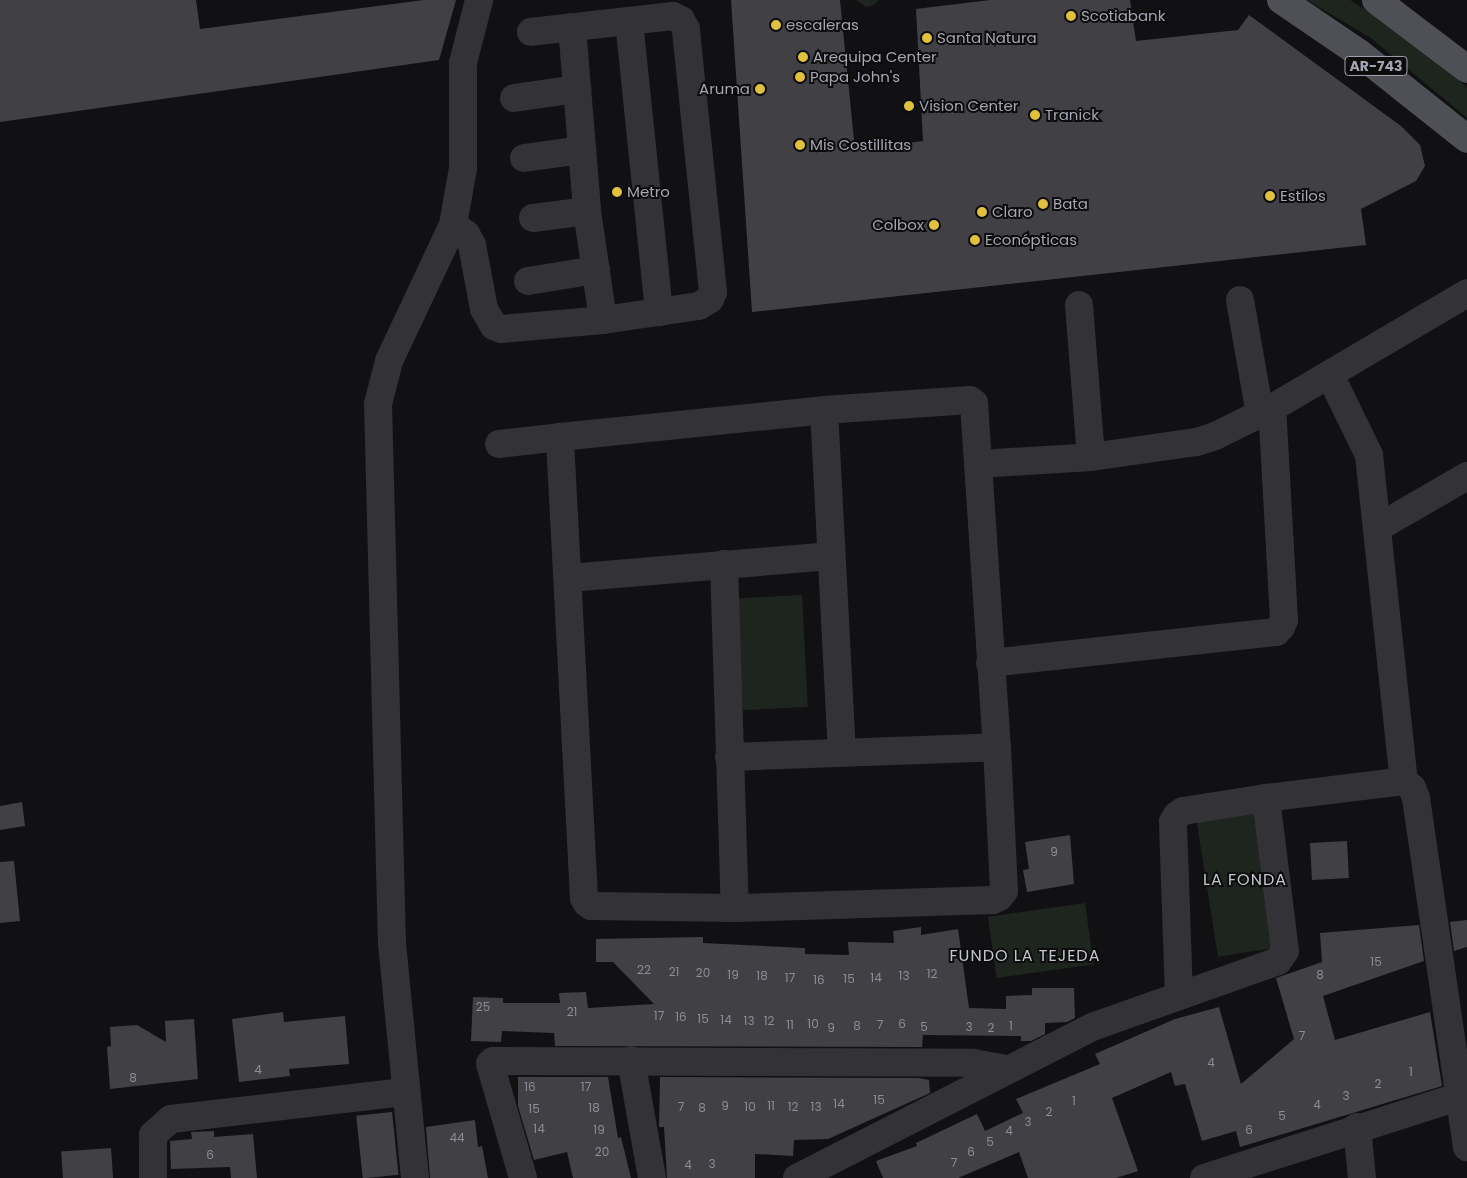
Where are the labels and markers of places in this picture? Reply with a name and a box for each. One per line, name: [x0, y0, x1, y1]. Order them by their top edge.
place label: Scotiabank: [1081, 7, 1165, 25]
marker: Scotiabank: [1065, 10, 1077, 22]
place label: escaleras: [786, 16, 859, 34]
marker: escaleras: [770, 19, 782, 31]
place label: Santa Natura: [937, 29, 1037, 47]
marker: Santa Natura: [921, 32, 933, 44]
place label: Arequipa Center: [813, 48, 937, 66]
marker: Arequipa Center: [797, 51, 809, 63]
place label: Papa John's: [810, 68, 900, 86]
marker: Papa John's: [794, 71, 806, 83]
place label: Aruma: [699, 80, 750, 98]
marker: Aruma: [754, 83, 766, 95]
place label: Vision Center: [919, 97, 1018, 115]
marker: Vision Center: [903, 100, 915, 112]
place label: Tranick: [1045, 106, 1099, 124]
marker: Tranick: [1029, 109, 1041, 121]
place label: Mis Costillitas: [810, 136, 911, 154]
marker: Mis Costillitas: [794, 139, 806, 151]
place label: Metro: [627, 183, 670, 201]
marker: Metro: [611, 186, 623, 198]
place label: Estilos: [1280, 187, 1326, 205]
marker: Estilos: [1264, 190, 1276, 202]
place label: Bata: [1053, 195, 1088, 213]
marker: Bata: [1037, 198, 1049, 210]
place label: Claro: [992, 203, 1033, 221]
marker: Claro: [976, 206, 988, 218]
place label: Colbox: [872, 216, 924, 234]
marker: Colbox: [928, 219, 940, 231]
place label: Econópticas: [985, 231, 1077, 249]
marker: Econópticas: [969, 234, 981, 246]

